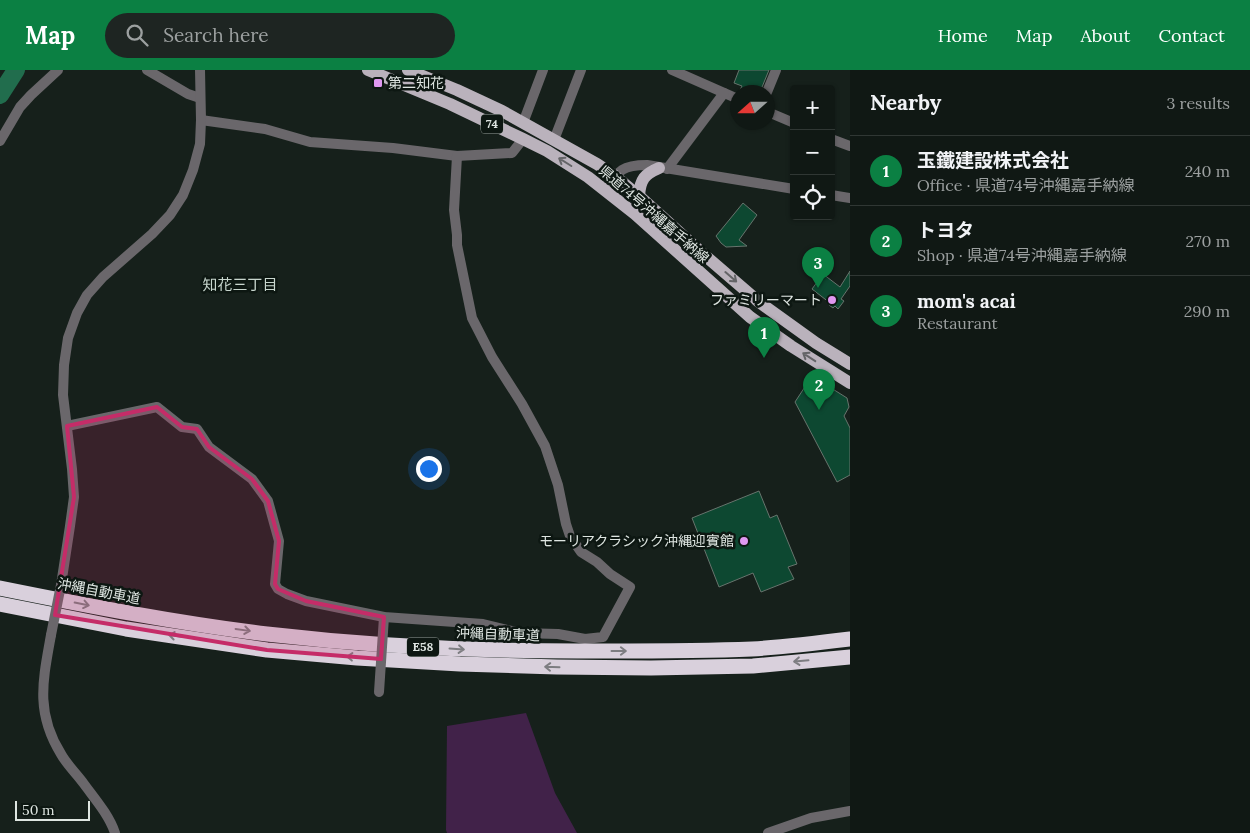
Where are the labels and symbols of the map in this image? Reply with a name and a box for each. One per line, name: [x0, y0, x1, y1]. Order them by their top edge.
place label: 第二知花: [388, 74, 444, 92]
marker: 第二知花: [372, 77, 384, 89]
north arrow: [730, 85, 775, 130]
road number: 74: [481, 114, 503, 134]
one-way arrow: [559, 157, 573, 167]
street label: 県道74号沖縄嘉手納線: [595, 161, 713, 267]
pin: 3: [802, 247, 834, 288]
one-way arrow: [724, 272, 737, 283]
district label: 知花三丁目: [202, 275, 278, 294]
place label: ファミリーマート: [710, 291, 822, 309]
marker: ファミリーマート: [826, 294, 838, 306]
pin: 1: [748, 317, 780, 358]
one-way arrow: [802, 352, 816, 362]
pin: 2: [803, 369, 835, 410]
your location: [416, 456, 442, 482]
place label: モーリアクラシック沖縄迎賓館: [539, 532, 734, 550]
marker: モーリアクラシック沖縄迎賓館: [738, 535, 750, 547]
street label: 沖縄自動車道: [56, 574, 142, 608]
one-way arrow: [74, 600, 90, 610]
street label: 沖縄自動車道: [456, 624, 540, 644]
one-way arrow: [234, 625, 250, 635]
one-way arrow: [168, 631, 184, 641]
road number: E58: [407, 638, 439, 656]
one-way arrow: [448, 645, 464, 654]
one-way arrow: [610, 646, 627, 656]
one-way arrow: [347, 653, 363, 662]
one-way arrow: [794, 656, 810, 666]
one-way arrow: [544, 662, 560, 672]
scale bar: [15, 798, 90, 821]

